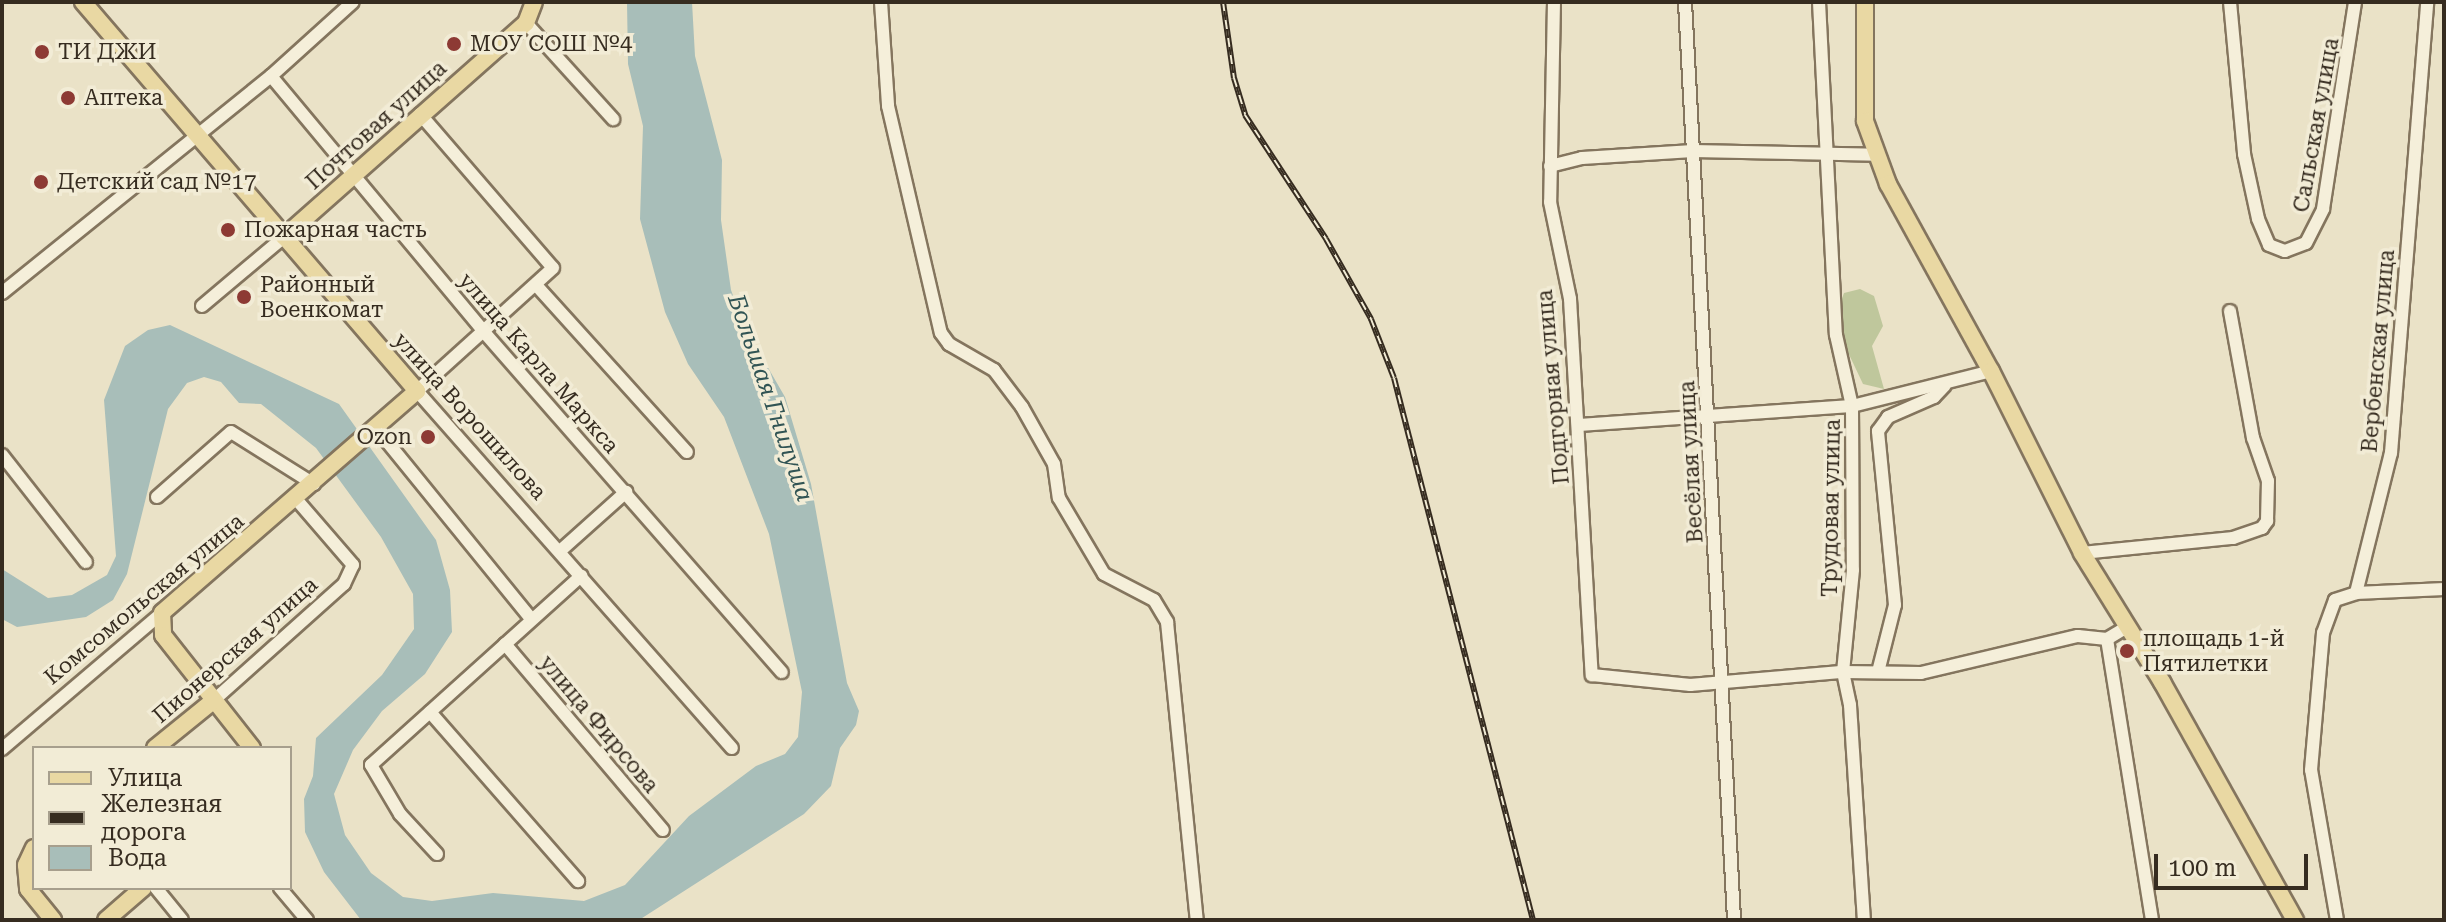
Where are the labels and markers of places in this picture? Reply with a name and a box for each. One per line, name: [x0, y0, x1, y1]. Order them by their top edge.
place label: МОУ СОШ №4: [470, 31, 632, 57]
marker: МОУ СОШ №4: [445, 35, 463, 53]
place label: ТИ ДЖИ: [58, 39, 157, 65]
marker: ТИ ДЖИ: [33, 43, 51, 61]
place label: Аптека: [84, 85, 163, 111]
marker: Аптека: [59, 89, 77, 107]
place label: Детский сад №17: [57, 169, 256, 195]
marker: Детский сад №17: [32, 173, 50, 191]
place label: Пожарная часть: [244, 217, 427, 243]
marker: Пожарная часть: [219, 221, 237, 239]
place label: Районный Военкомат: [260, 271, 384, 322]
marker: Районный Военкомат: [235, 288, 253, 306]
place label: Ozon: [356, 424, 412, 450]
marker: Ozon: [419, 428, 437, 446]
place label: площадь 1-й Пятилетки: [2143, 625, 2285, 676]
marker: площадь 1-й Пятилетки: [2118, 642, 2136, 660]

